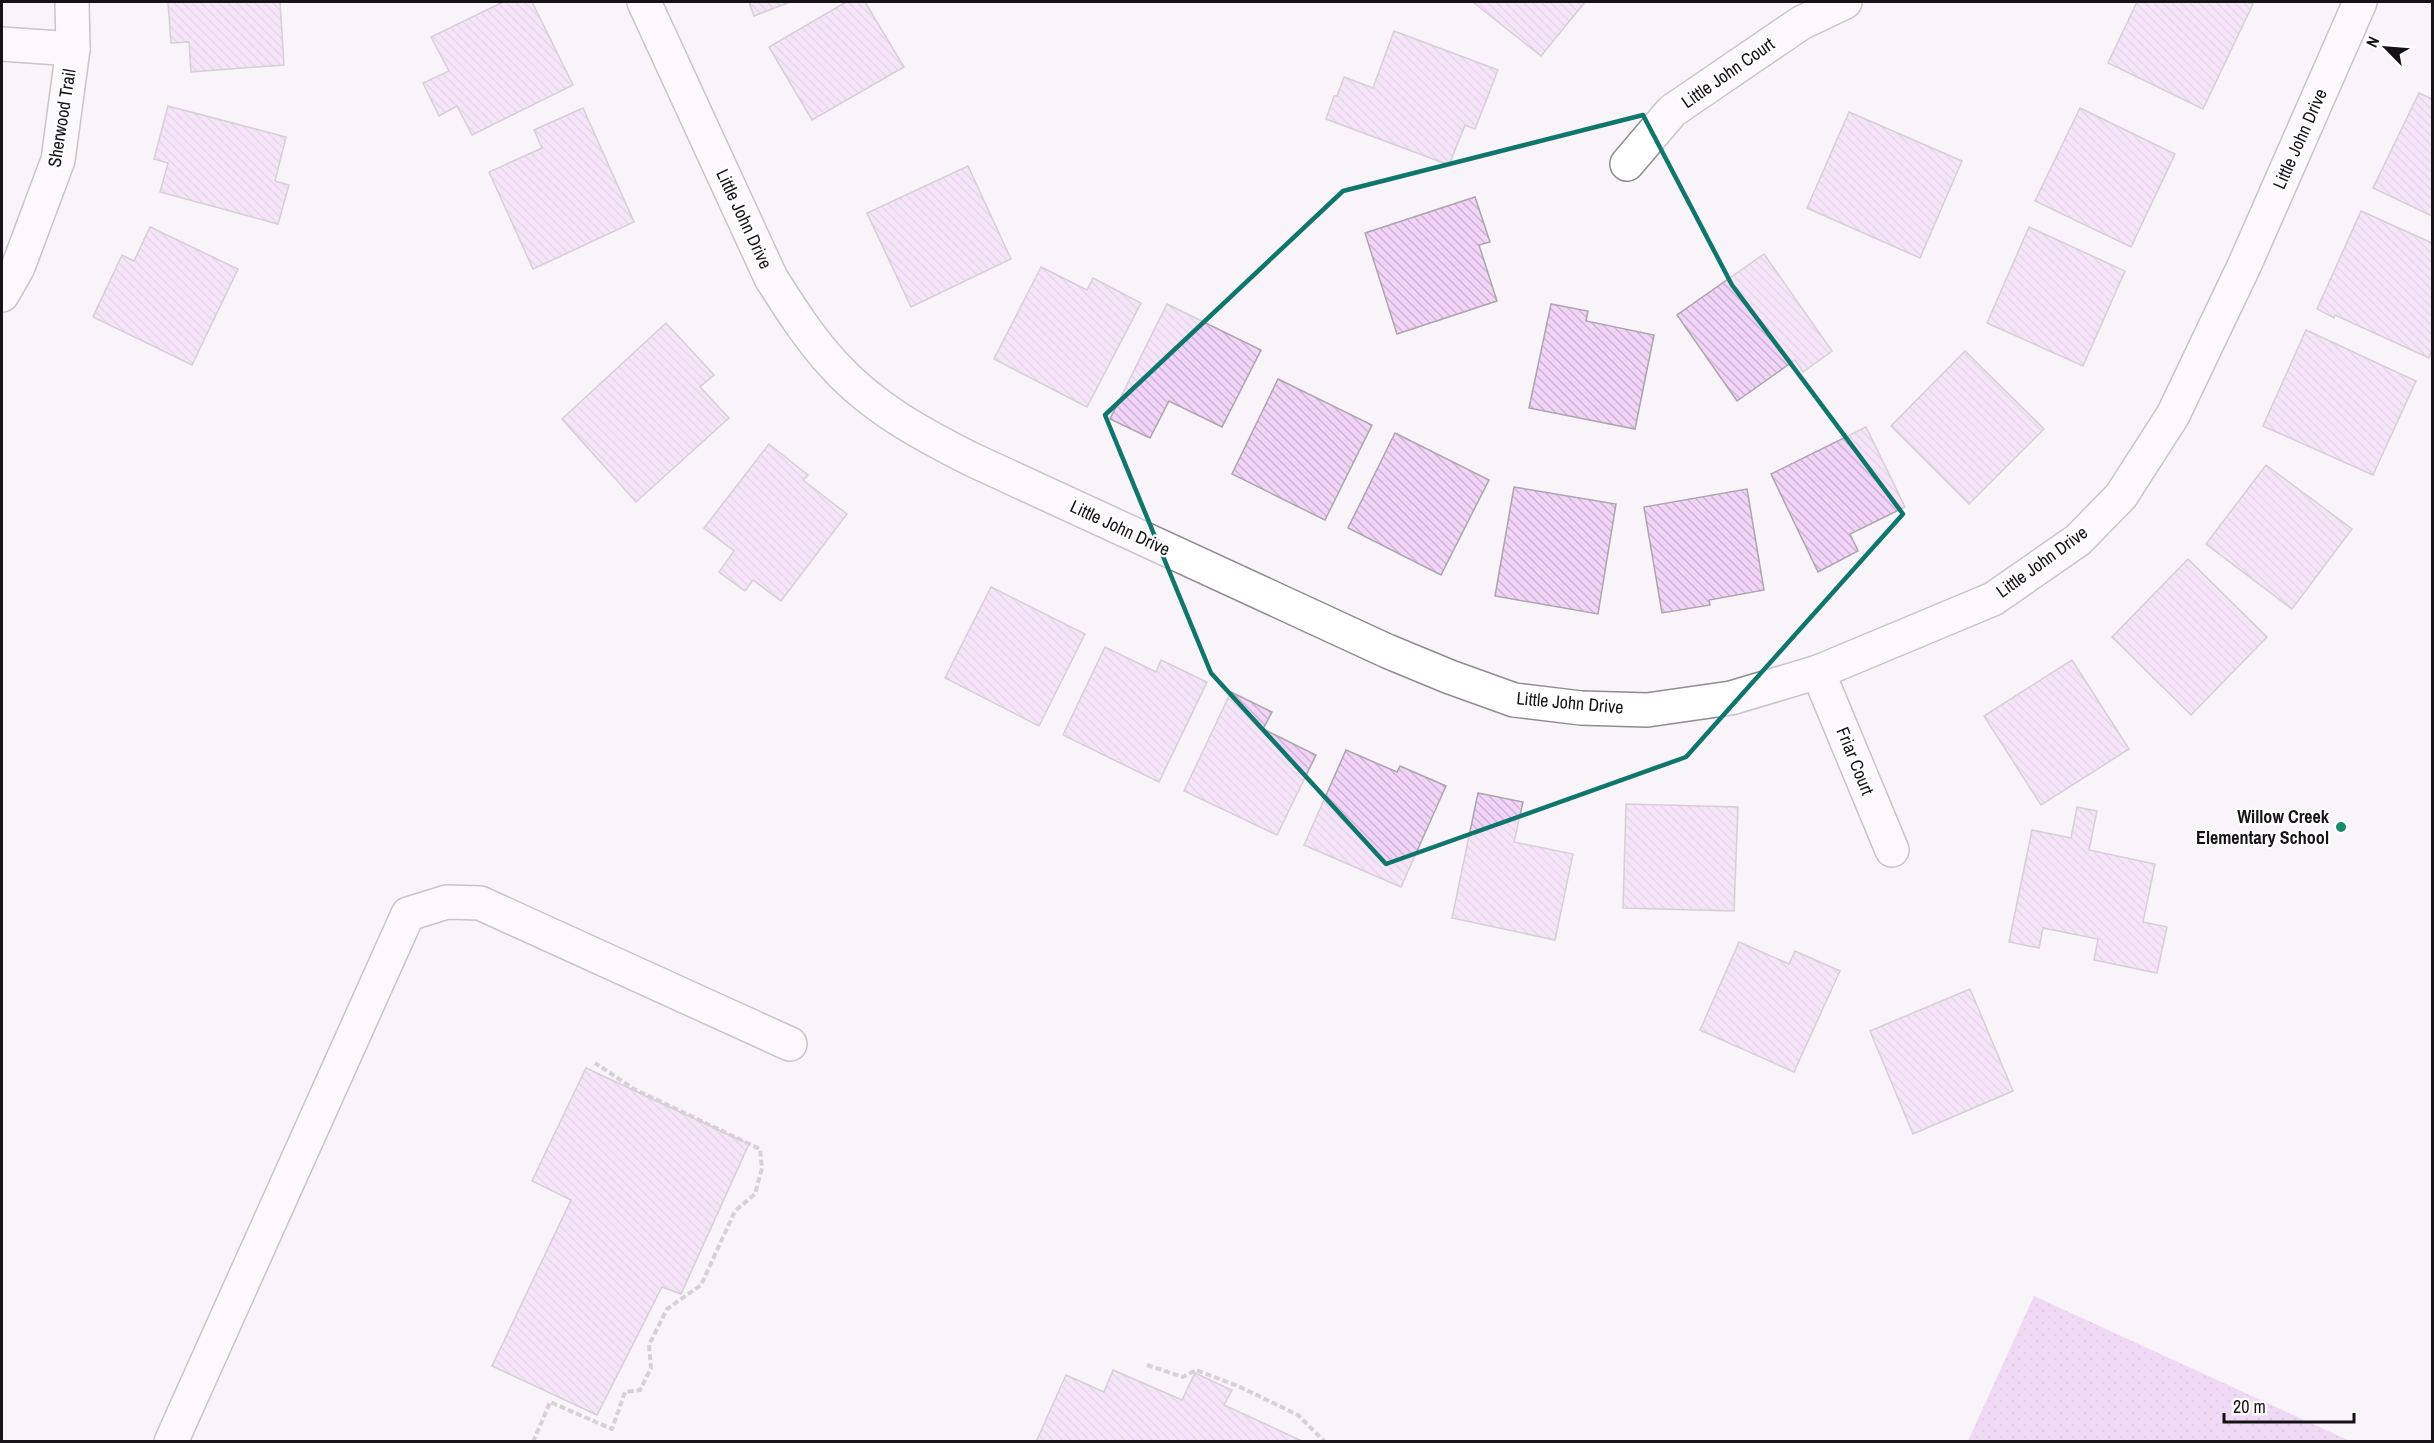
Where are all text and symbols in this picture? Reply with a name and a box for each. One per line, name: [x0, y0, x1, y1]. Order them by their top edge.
north arrow: [2356, 18, 2416, 78]
street label: Little John Court: [1676, 31, 1779, 114]
text: N: [2360, 33, 2384, 51]
street label: Sherwood Trail: [41, 67, 82, 169]
street label: Little John Drive: [2266, 85, 2333, 193]
street label: Little John Drive: [710, 165, 778, 273]
street label: Little John Drive: [1066, 494, 1174, 562]
street label: Little John Drive: [1991, 520, 2093, 603]
street label: Little John Drive: [1515, 685, 1625, 720]
street label: Friar Court: [1831, 723, 1880, 799]
place label: Willow Creek Elementary School: [2196, 804, 2330, 850]
marker: Willow Creek Elementary School: [2334, 820, 2348, 834]
scale bar: [2224, 1386, 2354, 1424]
text: 20 m: [2233, 1394, 2266, 1419]

